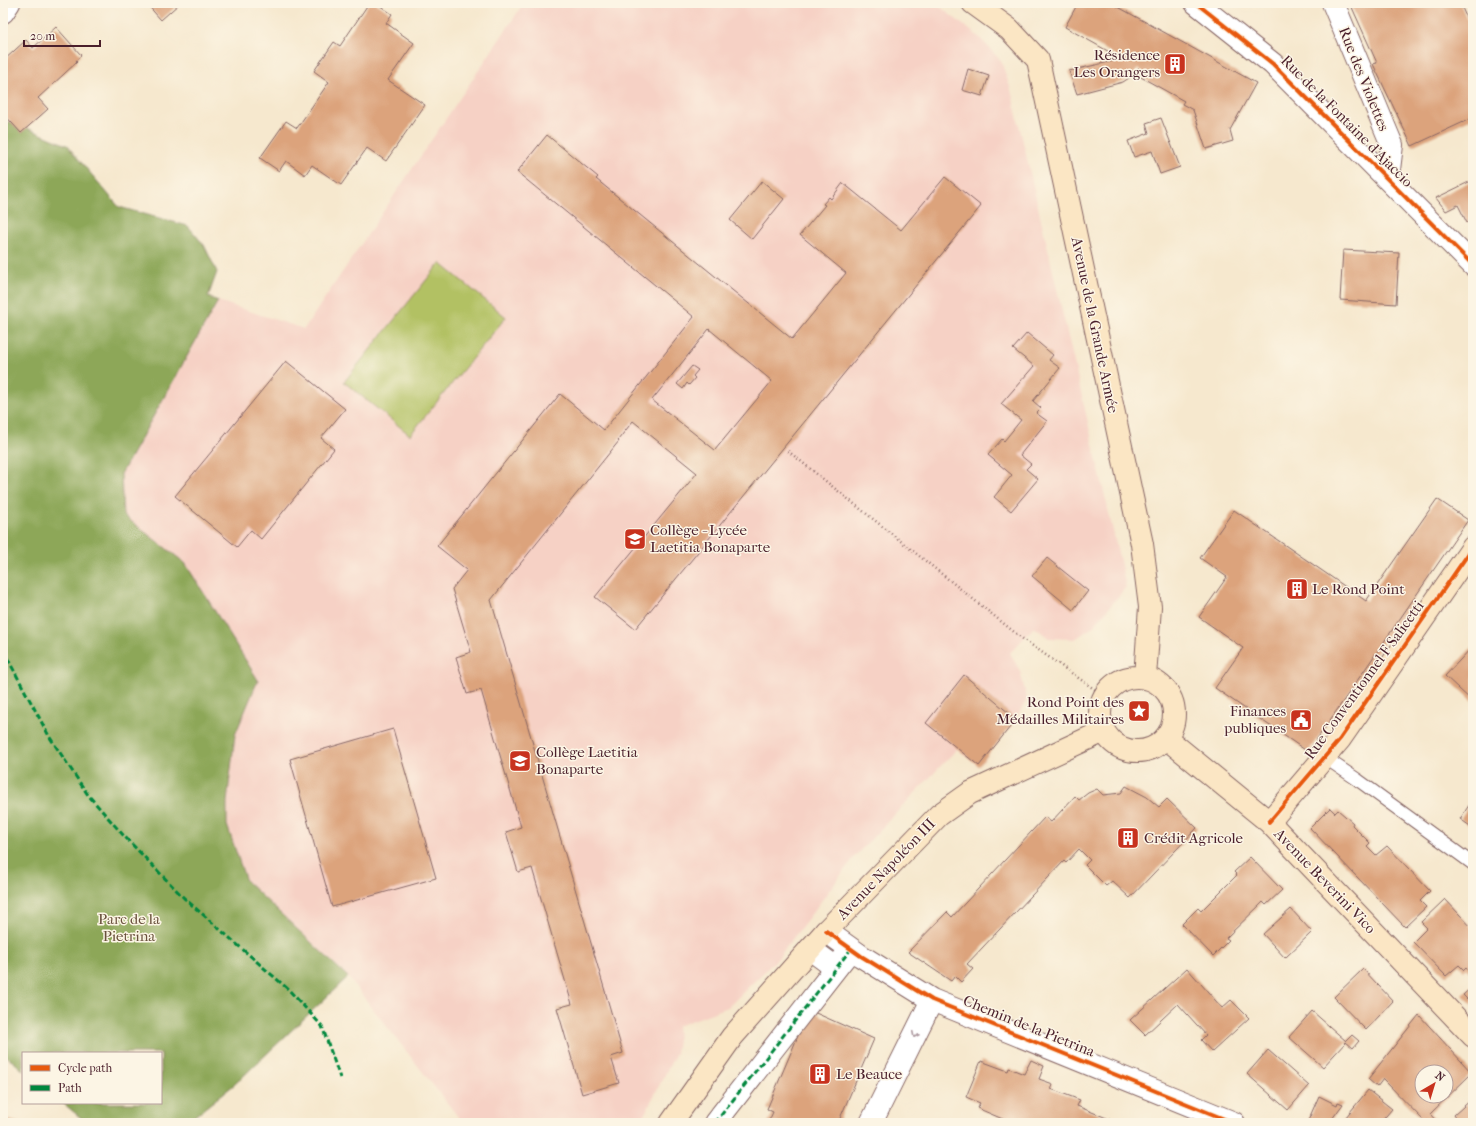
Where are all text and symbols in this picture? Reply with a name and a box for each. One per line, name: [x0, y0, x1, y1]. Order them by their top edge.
scale bar: [24, 22, 100, 48]
street label: Rue des Violettes: [1335, 24, 1393, 134]
text: 20 m: [30, 29, 55, 43]
place label: Résidence Les Orangers: [1073, 46, 1161, 81]
building icon: Résidence Les Orangers: [1162, 51, 1188, 77]
street label: Rue de la Fontaine d'Ajaccio: [1277, 51, 1417, 191]
street label: Avenue de la Grande Armée: [1067, 234, 1123, 415]
place label: Collège - Lycée Laetitia Bonaparte: [650, 521, 771, 556]
school or university icon: Collège - Lycée Laetitia Bonaparte: [622, 526, 648, 552]
building icon: Le Rond Point: [1284, 576, 1310, 602]
place label: Le Rond Point: [1312, 580, 1405, 598]
street label: Rue Conventionnel F Salicetti: [1300, 597, 1428, 763]
place label: Rond Point des Médailles Militaires: [997, 693, 1124, 728]
place icon: Rond Point des Médailles Militaires: [1126, 698, 1152, 724]
place label: Finances publiques: [1223, 702, 1286, 737]
public building icon: Finances publiques: [1288, 707, 1314, 733]
place label: Collège Laetitia Bonaparte: [536, 743, 639, 778]
school or university icon: Collège Laetitia Bonaparte: [507, 748, 533, 774]
street label: Avenue Napoléon III: [832, 815, 939, 924]
street label: Avenue Beverini Vico: [1270, 824, 1380, 937]
building icon: Crédit Agricole: [1115, 825, 1141, 851]
place label: Crédit Agricole: [1144, 829, 1244, 847]
park label: Parc de la Pietrina: [98, 910, 161, 945]
street label: Chemin de la Pietrina: [961, 991, 1098, 1061]
one-way arrow: [912, 1030, 919, 1038]
legend: [22, 1052, 162, 1104]
text: Cycle path: [58, 1061, 113, 1075]
building icon: Le Beauce: [807, 1061, 833, 1087]
north arrow: [1414, 1064, 1454, 1104]
place label: Le Beauce: [836, 1065, 903, 1083]
text: N: [1433, 1069, 1448, 1085]
text: Path: [58, 1081, 82, 1095]

